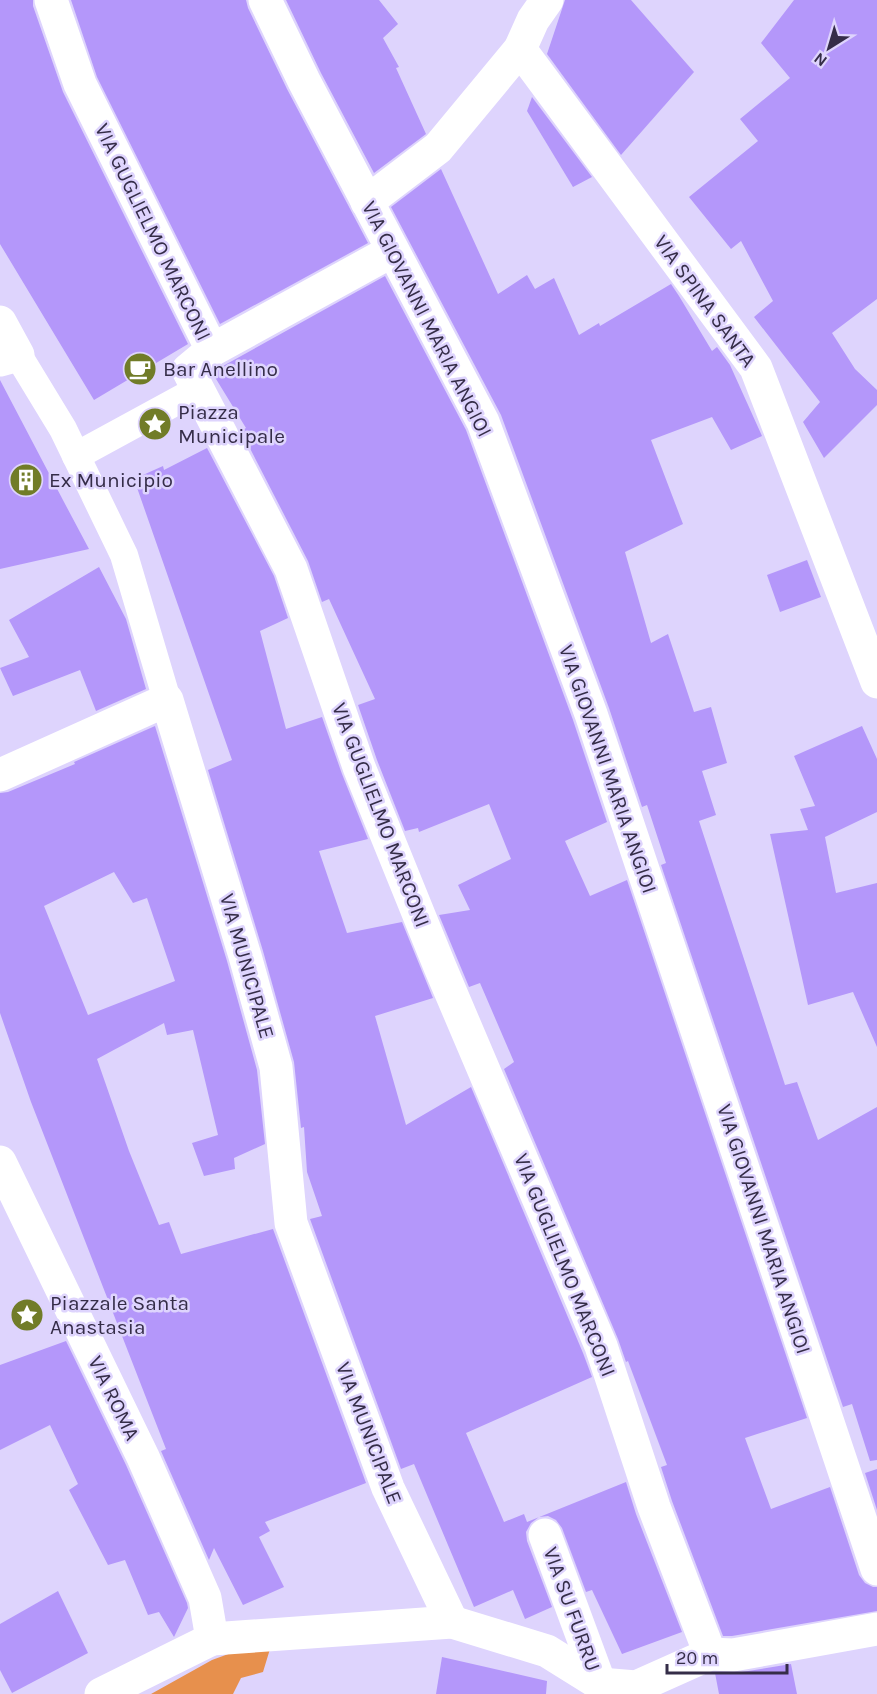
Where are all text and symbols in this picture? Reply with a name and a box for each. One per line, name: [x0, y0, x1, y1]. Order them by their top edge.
north arrow: [799, 18, 859, 78]
text: N: [810, 49, 831, 71]
street label: VIA GUGLIELMO MARCONI: [90, 120, 216, 344]
street label: VIA GIOVANNI MARIA ANGIOI: [357, 197, 497, 441]
street label: VIA SPINA SANTA: [649, 230, 761, 372]
cafe icon: Bar Anellino: [122, 351, 158, 387]
place label: Bar Anellino: [163, 357, 278, 381]
place label: Piazza Municipale: [178, 400, 285, 448]
place icon: Piazza Municipale: [137, 406, 173, 442]
building icon: Ex Municipio: [8, 462, 44, 498]
place label: Ex Municipio: [49, 468, 173, 492]
street label: VIA GIOVANNI MARIA ANGIOI: [554, 642, 662, 896]
street label: VIA GUGLIELMO MARCONI: [327, 699, 435, 931]
street label: VIA MUNICIPALE: [215, 891, 279, 1041]
street label: VIA GIOVANNI MARIA ANGIOI: [712, 1101, 816, 1357]
street label: VIA GUGLIELMO MARCONI: [509, 1150, 621, 1380]
place label: Piazzale Santa Anastasia: [50, 1291, 189, 1339]
place icon: Piazzale Santa Anastasia: [9, 1297, 45, 1333]
street label: VIA ROMA: [83, 1352, 145, 1444]
street label: VIA MUNICIPALE: [331, 1359, 407, 1507]
street label: VIA SU FURRU: [538, 1544, 606, 1674]
scale bar: [667, 1637, 787, 1675]
text: 20 m: [676, 1647, 718, 1669]

